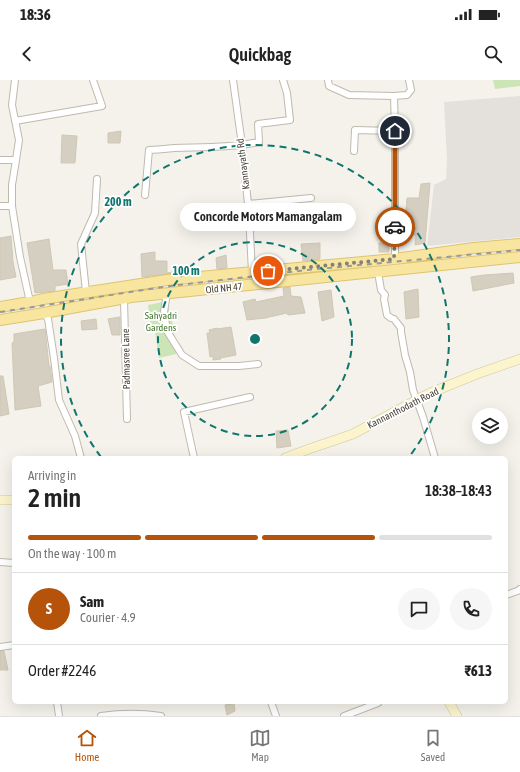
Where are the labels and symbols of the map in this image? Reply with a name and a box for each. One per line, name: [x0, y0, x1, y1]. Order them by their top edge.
pin: [378, 114, 412, 148]
street label: Kannayath Rd: [234, 138, 252, 190]
text: 200 m: [104, 195, 132, 209]
callout: Concorde Motors Mamangalam: [180, 203, 356, 231]
courier: [375, 207, 415, 247]
pin: [251, 254, 285, 288]
text: 100 m: [172, 264, 200, 278]
street label: Old NH 47: [205, 281, 243, 295]
park label: Sahyadri Gardens: [145, 310, 177, 333]
street label: Padmasree Lane: [120, 328, 132, 389]
centre of rings: [248, 332, 262, 346]
street label: Kannanthodath Road: [366, 385, 441, 431]

